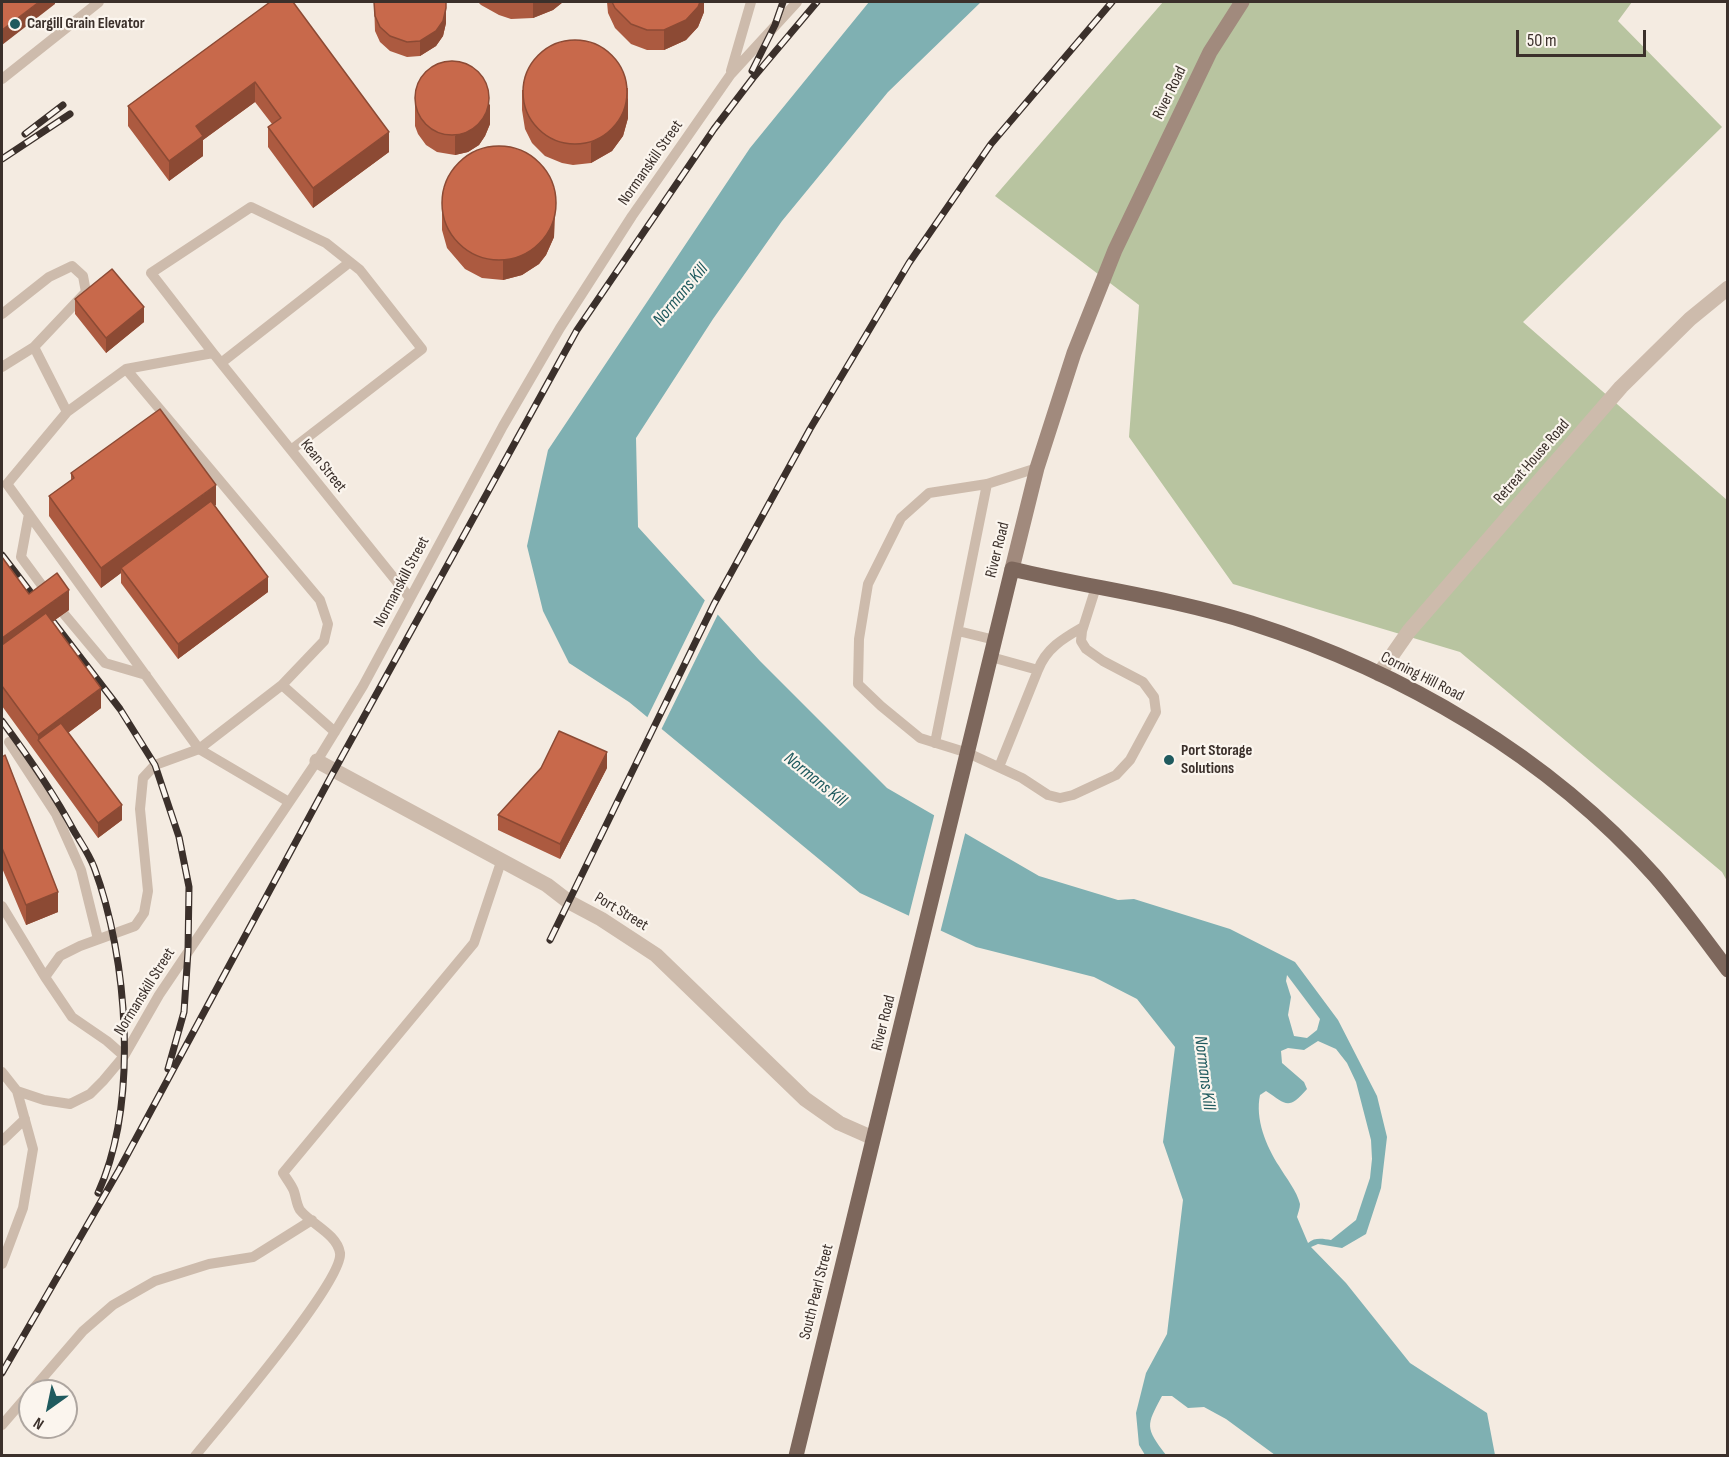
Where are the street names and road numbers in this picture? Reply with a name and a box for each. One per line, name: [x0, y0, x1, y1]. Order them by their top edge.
street label: River Road: [1149, 63, 1191, 123]
street label: Normanskill Street: [615, 117, 687, 209]
street label: Retreat House Road: [1490, 416, 1574, 508]
street label: Kean Street: [296, 436, 350, 496]
street label: River Road: [982, 520, 1014, 580]
street label: Normanskill Street: [370, 533, 434, 631]
street label: Corning Hill Road: [1377, 648, 1467, 706]
street label: Port Street: [591, 888, 651, 936]
street label: Normanskill Street: [110, 945, 180, 1039]
street label: River Road: [868, 993, 900, 1053]
street label: South Pearl Street: [796, 1242, 838, 1342]

